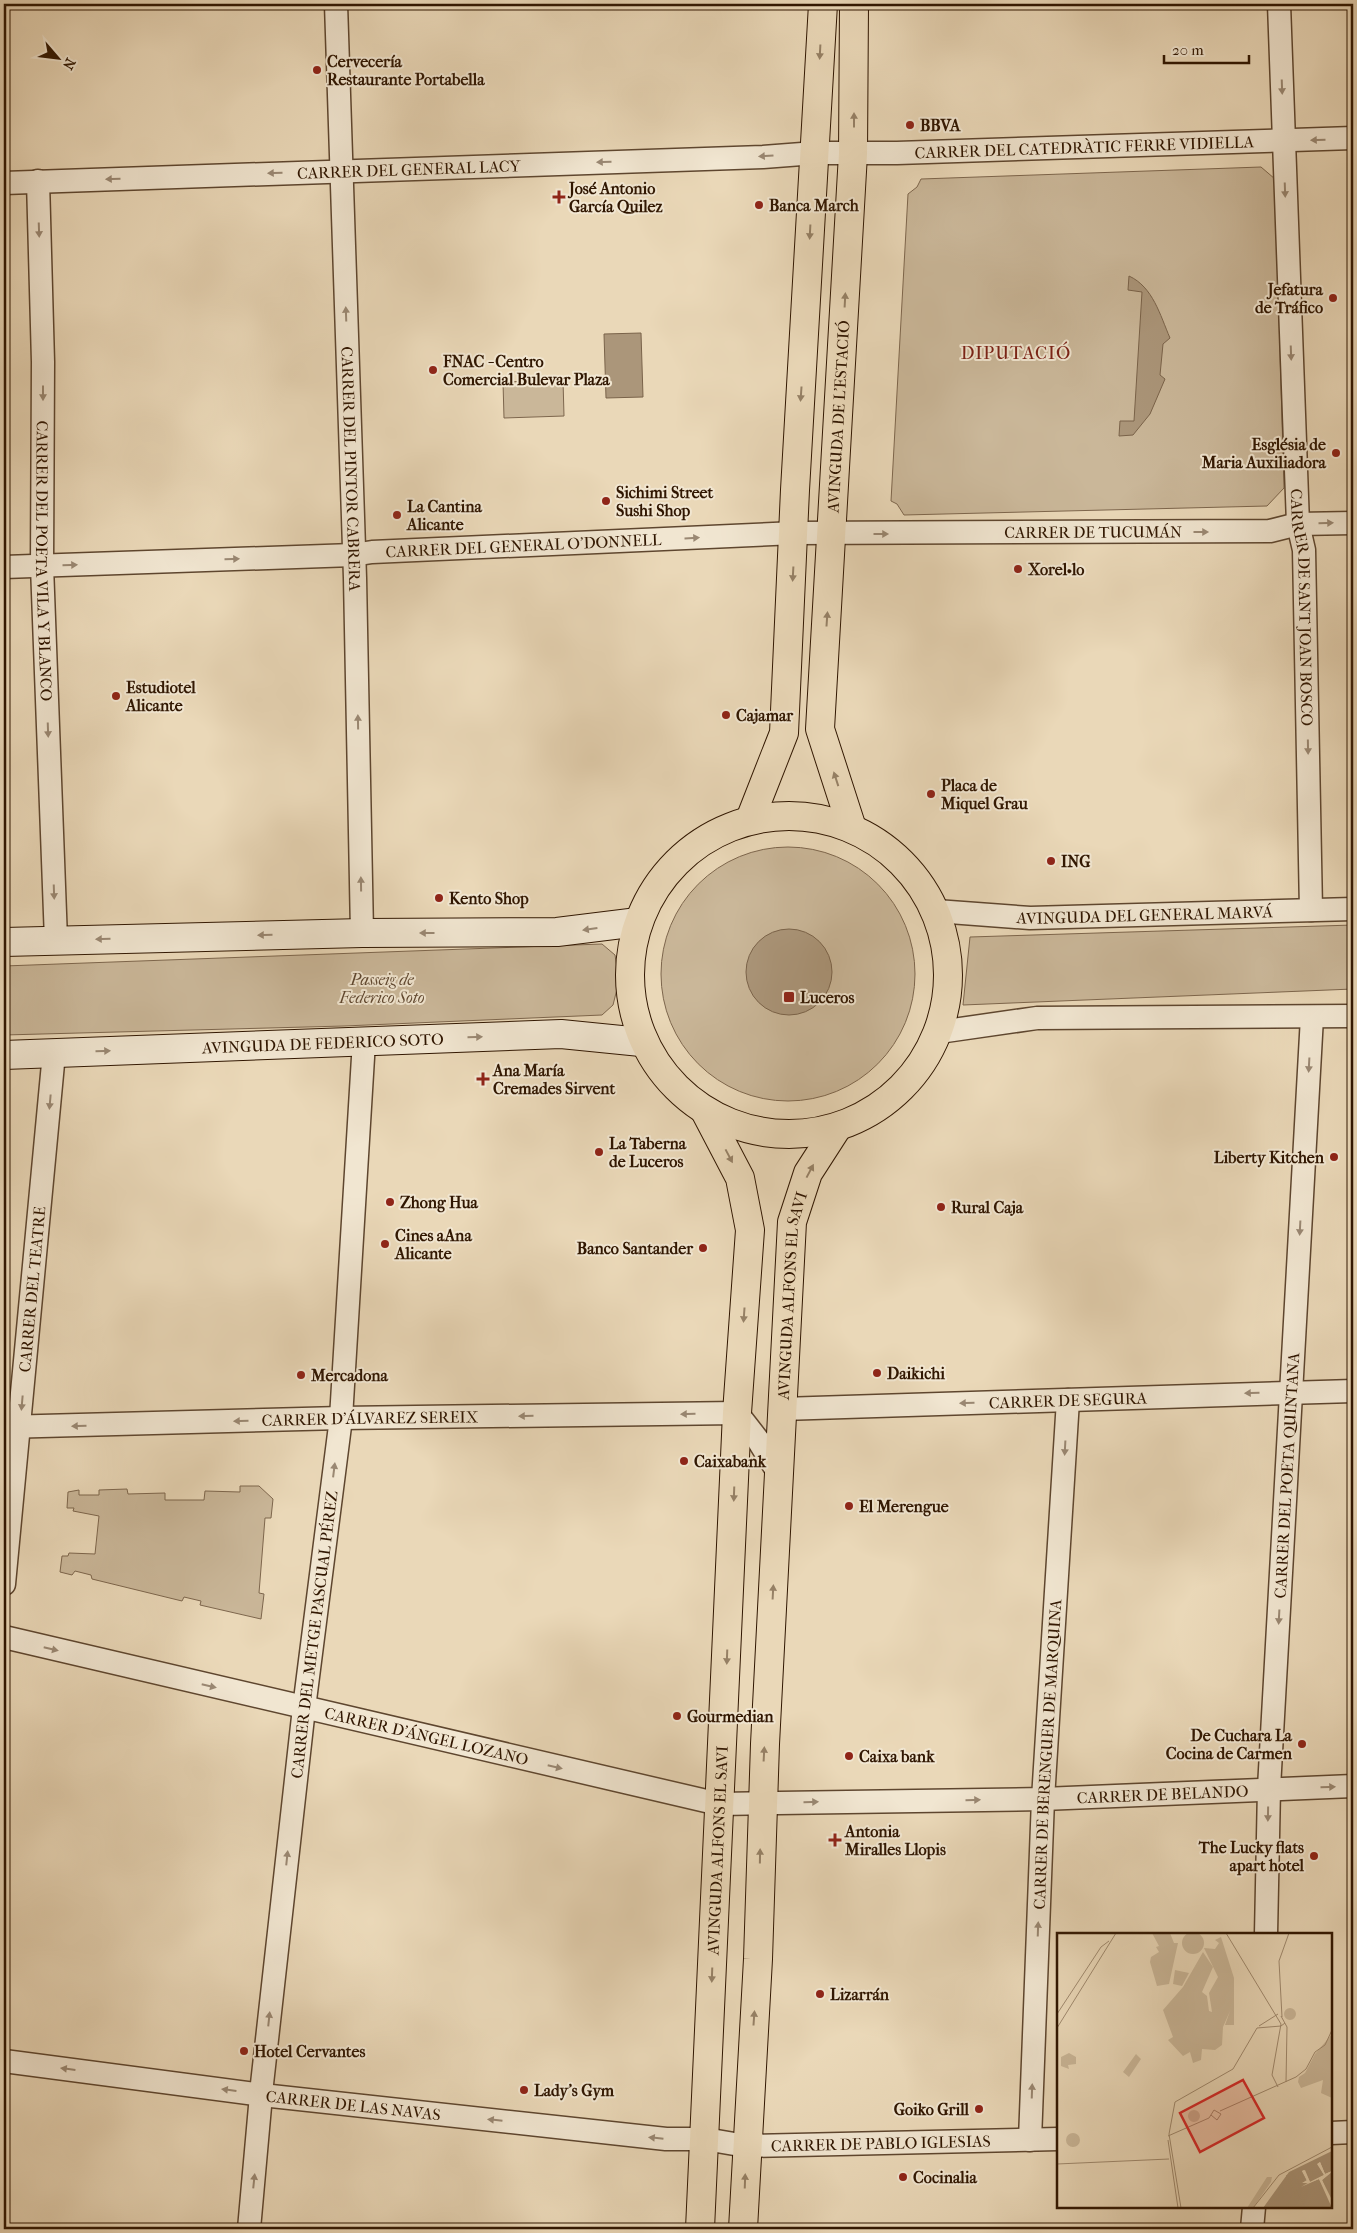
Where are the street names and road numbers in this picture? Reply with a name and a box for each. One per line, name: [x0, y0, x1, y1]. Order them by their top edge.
street label: CARRER DEL CATEDRÀTIC FERRE VIDIELLA: [914, 132, 1255, 162]
street label: CARRER DEL GENERAL LACY: [297, 156, 522, 182]
street label: AVINGUDA DE L'ESTACIÓ: [823, 320, 853, 514]
street label: CARRER DEL PINTOR CABRERA: [338, 346, 365, 592]
street label: CARRER DEL POETA VILA Y BLANCO: [32, 420, 57, 702]
street label: CARRER DE SANT JOAN BOSCO: [1287, 488, 1317, 726]
street label: CARRER DE TUCUMÁN: [1004, 521, 1182, 542]
street label: CARRER DEL GENERAL O'DONNELL: [385, 529, 662, 561]
street label: AVINGUDA DEL GENERAL MARVÁ: [1015, 901, 1273, 928]
street label: AVINGUDA DE FEDERICO SOTO: [201, 1029, 444, 1057]
street label: AVINGUDA ALFONS EL SAVI: [773, 1189, 811, 1401]
street label: CARRER DEL TEATRE: [14, 1205, 49, 1373]
street label: CARRER DEL POETA QUINTANA: [1270, 1352, 1303, 1599]
street label: CARRER DE SEGURA: [989, 1388, 1148, 1412]
street label: CARRER D'ÁLVAREZ SEREIX: [261, 1407, 479, 1430]
street label: CARRER DEL METGE PASCUAL PÉREZ: [287, 1489, 341, 1779]
street label: CARRER DE BERENGUER DE MARQUINA: [1029, 1598, 1065, 1910]
street label: CARRER D'ÁNGEL LOZANO: [323, 1703, 530, 1769]
street label: AVINGUDA ALFONS EL SAVI: [703, 1745, 731, 1956]
street label: CARRER DE BELANDO: [1076, 1781, 1249, 1807]
street label: CARRER DE LAS NAVAS: [265, 2086, 442, 2124]
street label: CARRER DE PABLO IGLESIAS: [771, 2131, 991, 2155]

